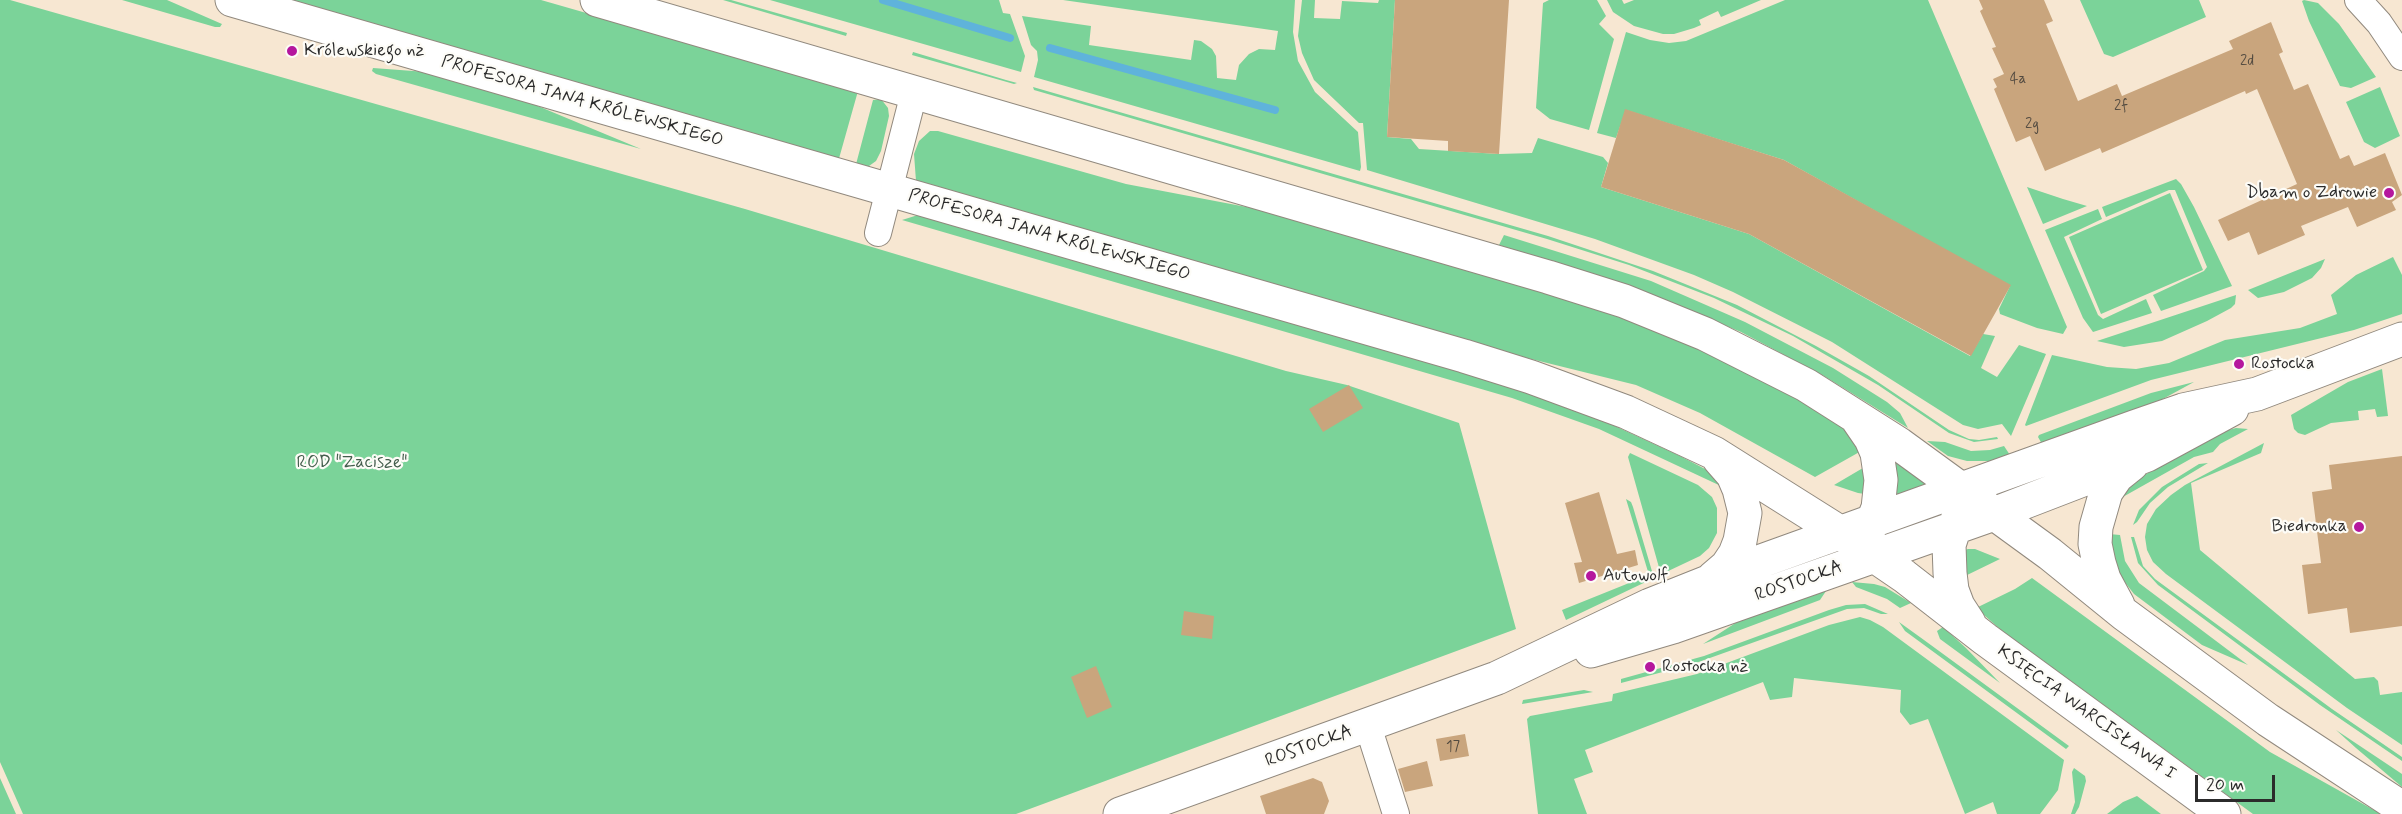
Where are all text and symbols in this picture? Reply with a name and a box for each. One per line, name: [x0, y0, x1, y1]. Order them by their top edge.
place label: Królewskiego nż: [304, 40, 424, 62]
marker: Królewskiego nż: [285, 44, 299, 58]
street label: PROFESORA JANA KRÓLEWSKIEGO: [439, 51, 725, 153]
house number: 2d: [2240, 53, 2254, 71]
house number: 4a: [2010, 71, 2026, 89]
house number: 2f: [2114, 98, 2128, 116]
house number: 2g: [2025, 116, 2039, 134]
place label: Dbam o Zdrowie: [2246, 182, 2377, 204]
street label: PROFESORA JANA KRÓLEWSKIEGO: [906, 185, 1192, 287]
marker: Dbam o Zdrowie: [2382, 186, 2396, 200]
place label: Rostocka: [2251, 353, 2315, 375]
marker: Rostocka: [2232, 357, 2246, 371]
park label: ROD "Zacisze": [297, 452, 407, 474]
place label: Biedronka: [2272, 516, 2347, 538]
marker: Biedronka: [2352, 520, 2366, 534]
street label: ROSTOCKA: [1752, 557, 1846, 607]
place label: Autowolf: [1603, 565, 1668, 587]
marker: Autowolf: [1584, 569, 1598, 583]
street label: KSIĘCIA WARCISŁAWA I: [1992, 641, 2180, 785]
place label: Rostocka nż: [1662, 656, 1748, 678]
marker: Rostocka nż: [1643, 660, 1657, 674]
street label: ROSTOCKA: [1262, 721, 1356, 773]
house number: 17: [1446, 739, 1460, 757]
scale bar: [2198, 763, 2278, 801]
text: 20 m: [2206, 773, 2244, 797]

